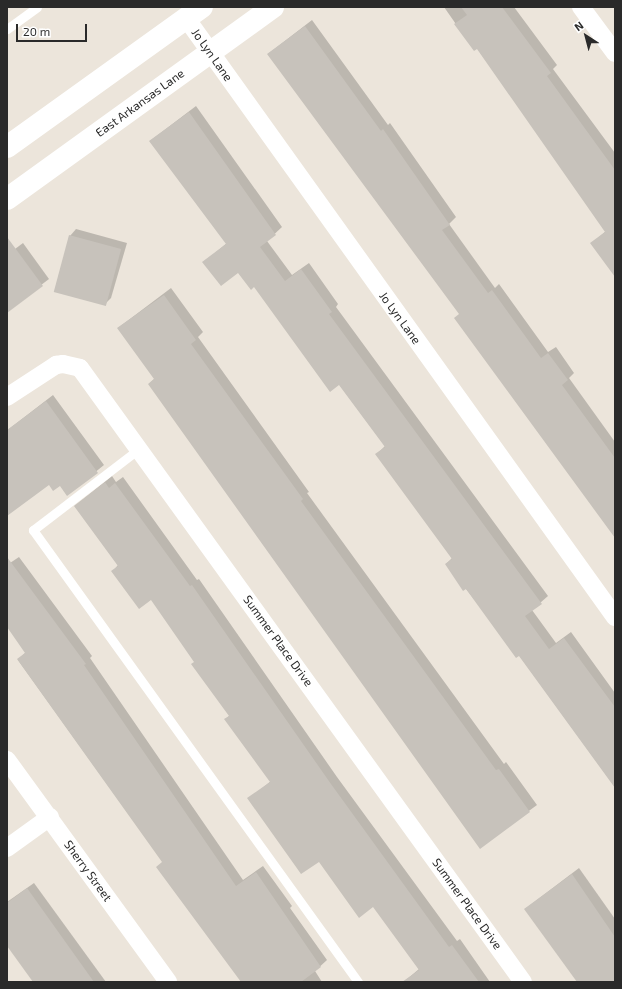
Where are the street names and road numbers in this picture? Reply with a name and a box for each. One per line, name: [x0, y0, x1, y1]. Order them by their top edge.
street label: Jo Lyn Lane: [189, 26, 235, 84]
street label: East Arkansas Lane: [93, 66, 187, 140]
street label: Jo Lyn Lane: [376, 289, 424, 347]
street label: Summer Place Drive: [240, 593, 316, 689]
street label: Sherry Street: [61, 838, 115, 904]
street label: Summer Place Drive: [429, 856, 505, 952]

